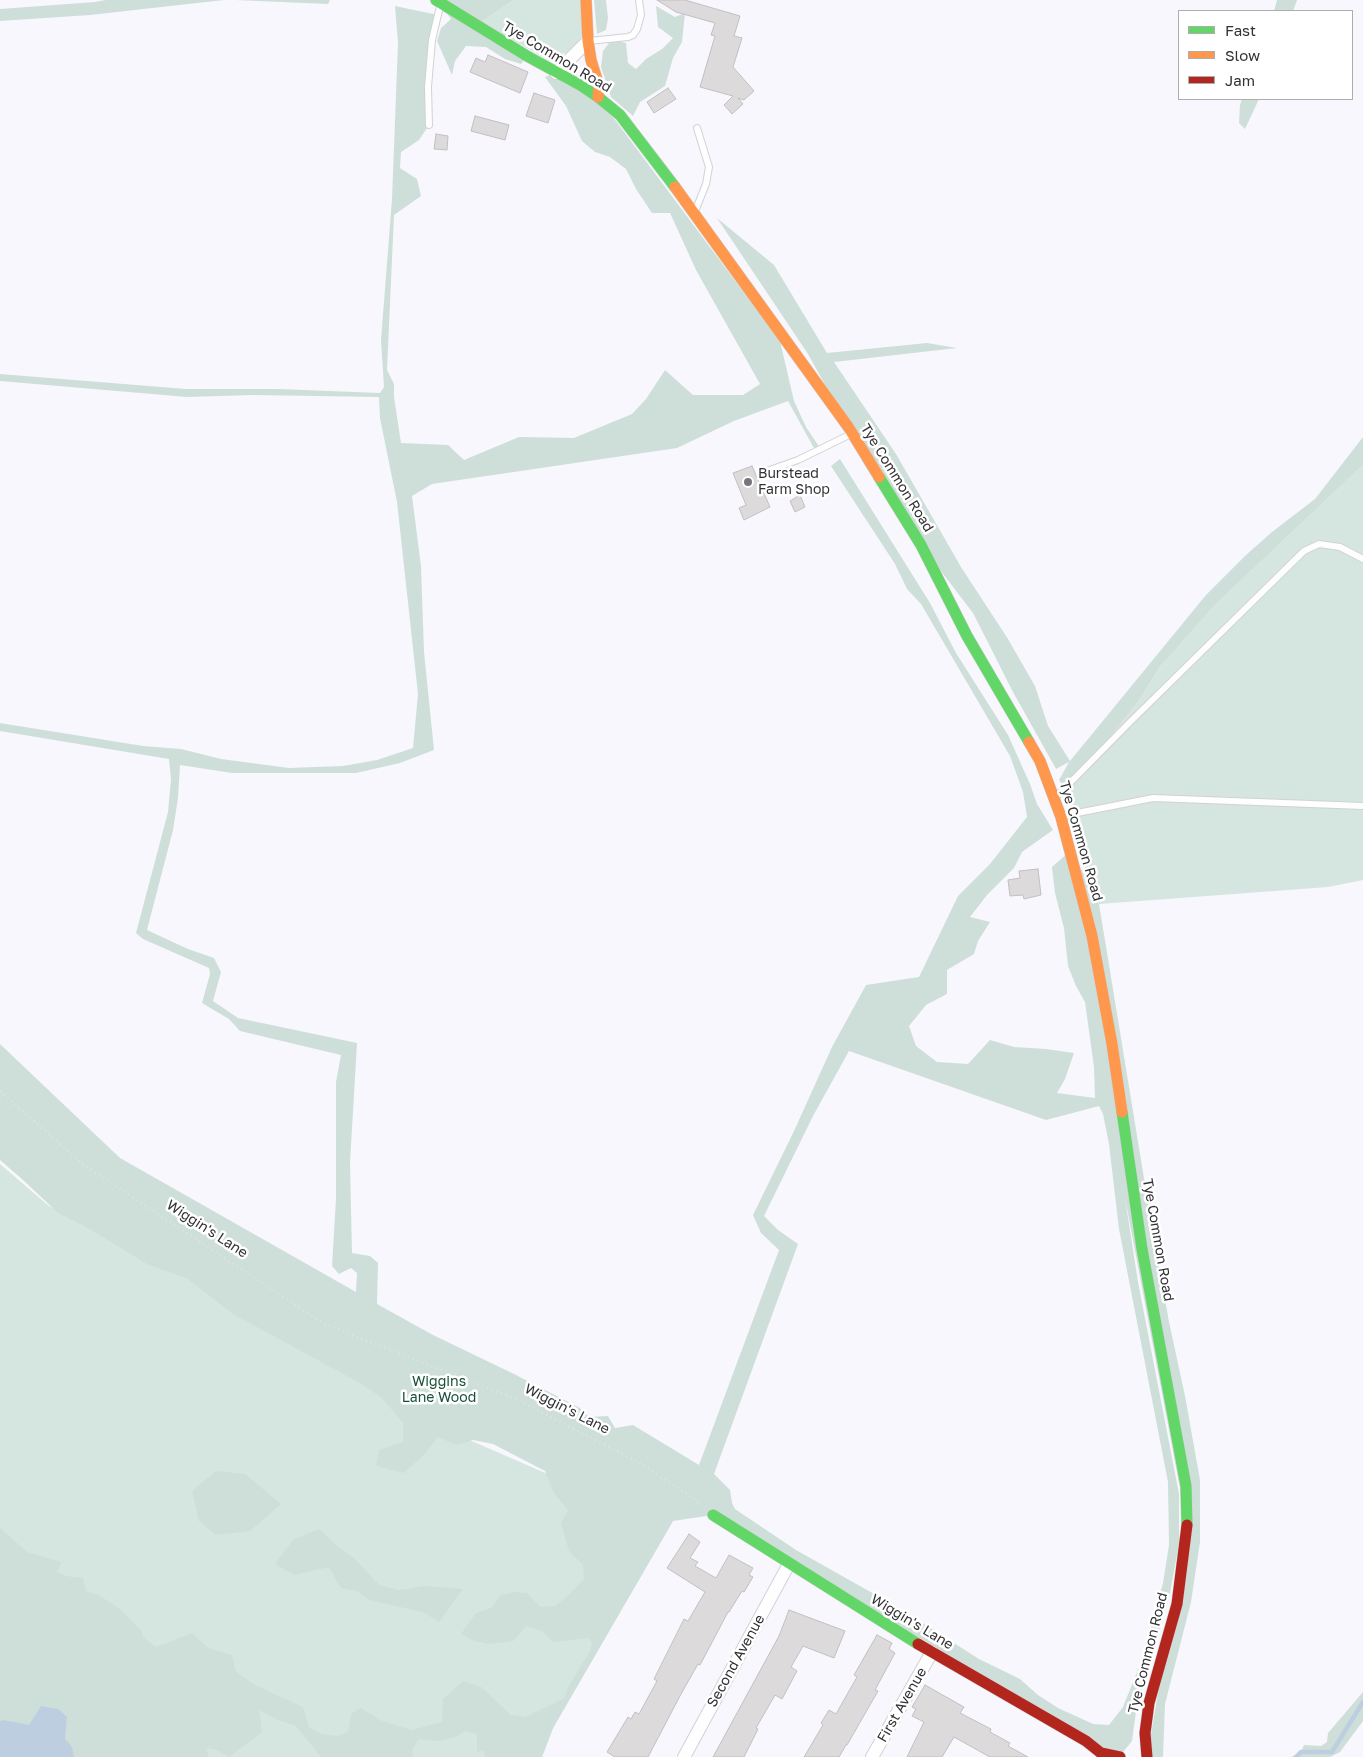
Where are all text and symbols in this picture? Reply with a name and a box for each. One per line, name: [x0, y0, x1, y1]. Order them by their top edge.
legend: [1178, 10, 1353, 100]
street label: Tye Common Road: [499, 18, 615, 96]
text: Fast: [1225, 21, 1256, 39]
text: Slow: [1225, 46, 1260, 64]
text: Jam: [1225, 71, 1255, 89]
street label: Tye Common Road: [857, 421, 937, 535]
place label: Burstead Farm Shop: [758, 466, 830, 498]
marker: Burstead Farm Shop: [742, 476, 754, 488]
street label: Tye Common Road: [1056, 779, 1106, 903]
street label: Tye Common Road: [1139, 1177, 1177, 1303]
street label: Wiggin's Lane: [163, 1197, 251, 1261]
park label: Wiggins Lane Wood: [402, 1374, 476, 1406]
street label: Wiggin's Lane: [522, 1380, 612, 1438]
street label: Wiggin's Lane: [868, 1591, 956, 1653]
street label: Tye Common Road: [1125, 1591, 1171, 1715]
street label: Second Avenue: [704, 1612, 768, 1710]
street label: First Avenue: [874, 1665, 930, 1745]

